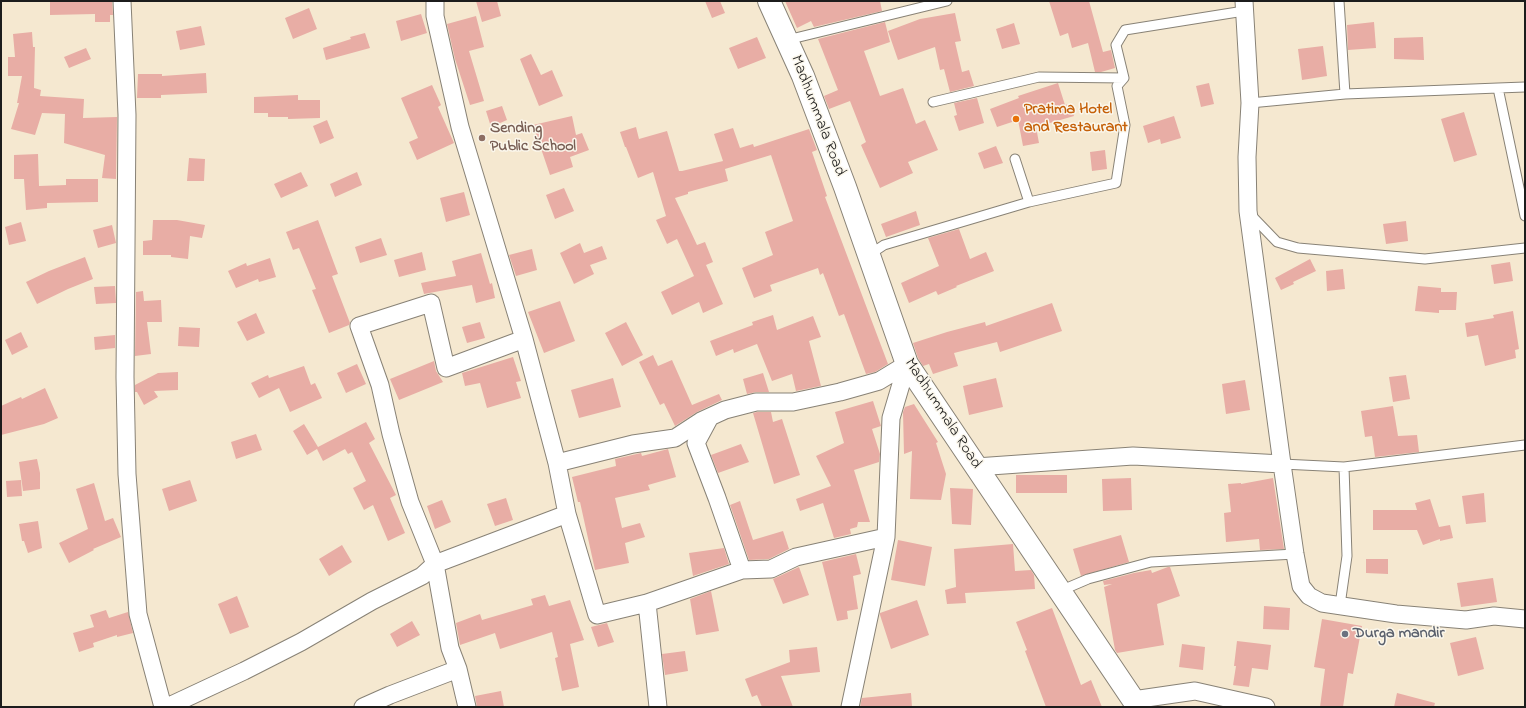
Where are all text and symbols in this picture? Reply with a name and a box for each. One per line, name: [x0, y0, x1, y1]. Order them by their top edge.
street label: Madhummala Road: [785, 53, 849, 179]
place label: Pratima Hotel and Restaurant: [1024, 100, 1128, 138]
marker: Pratima Hotel and Restaurant: [1011, 114, 1021, 124]
place label: Sending Public School: [490, 119, 576, 157]
marker: Sending Public School: [477, 133, 487, 143]
street label: Madhummala Road: [899, 355, 985, 473]
place label: Durga mandir: [1353, 624, 1444, 644]
marker: Durga mandir: [1340, 629, 1350, 639]

